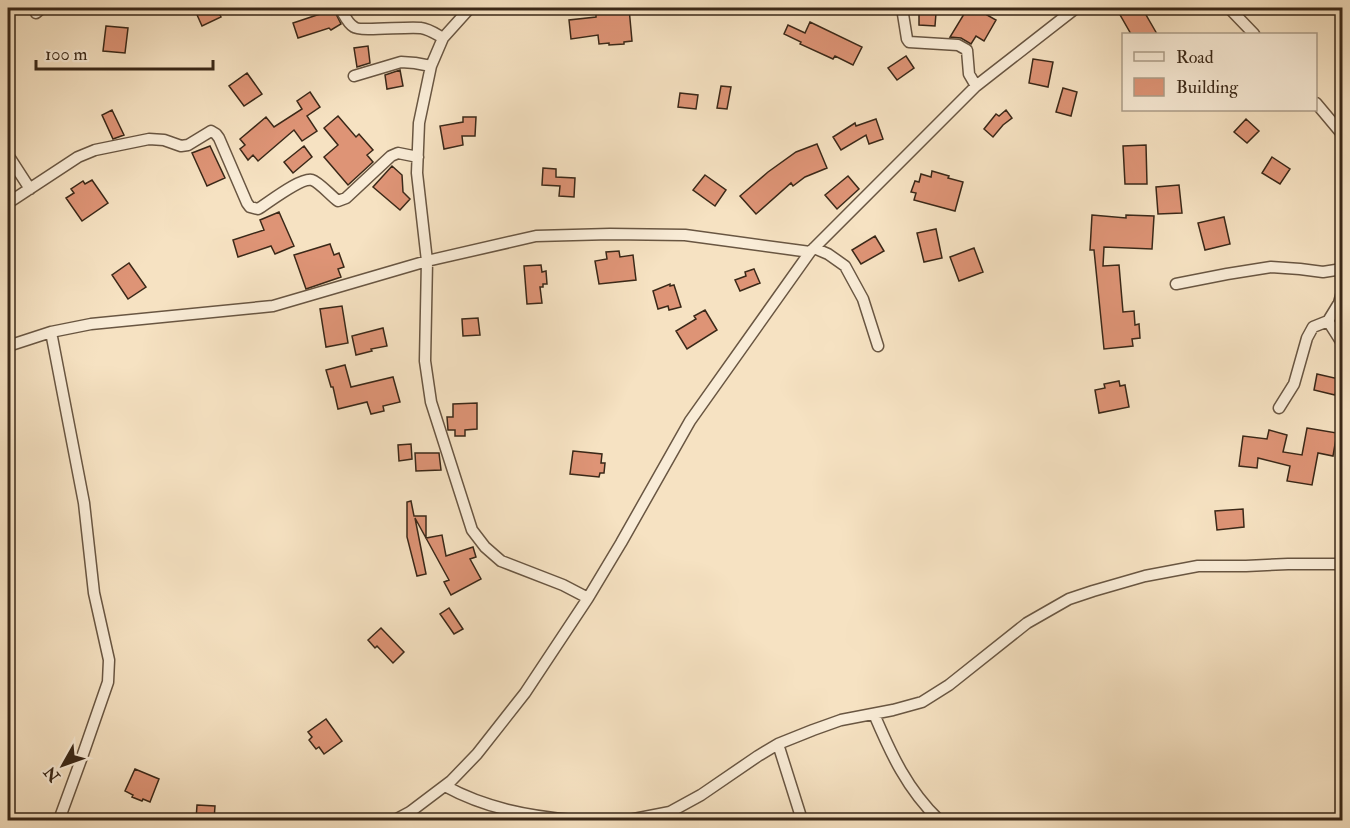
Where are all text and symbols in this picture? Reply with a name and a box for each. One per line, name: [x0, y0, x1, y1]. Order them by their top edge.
scale bar: [36, 33, 213, 71]
legend: [1122, 33, 1317, 111]
text: 100 m: [45, 43, 88, 66]
text: Road: [1176, 46, 1214, 69]
text: Building: [1176, 76, 1239, 99]
north arrow: [33, 735, 93, 795]
text: N: [40, 762, 65, 787]

